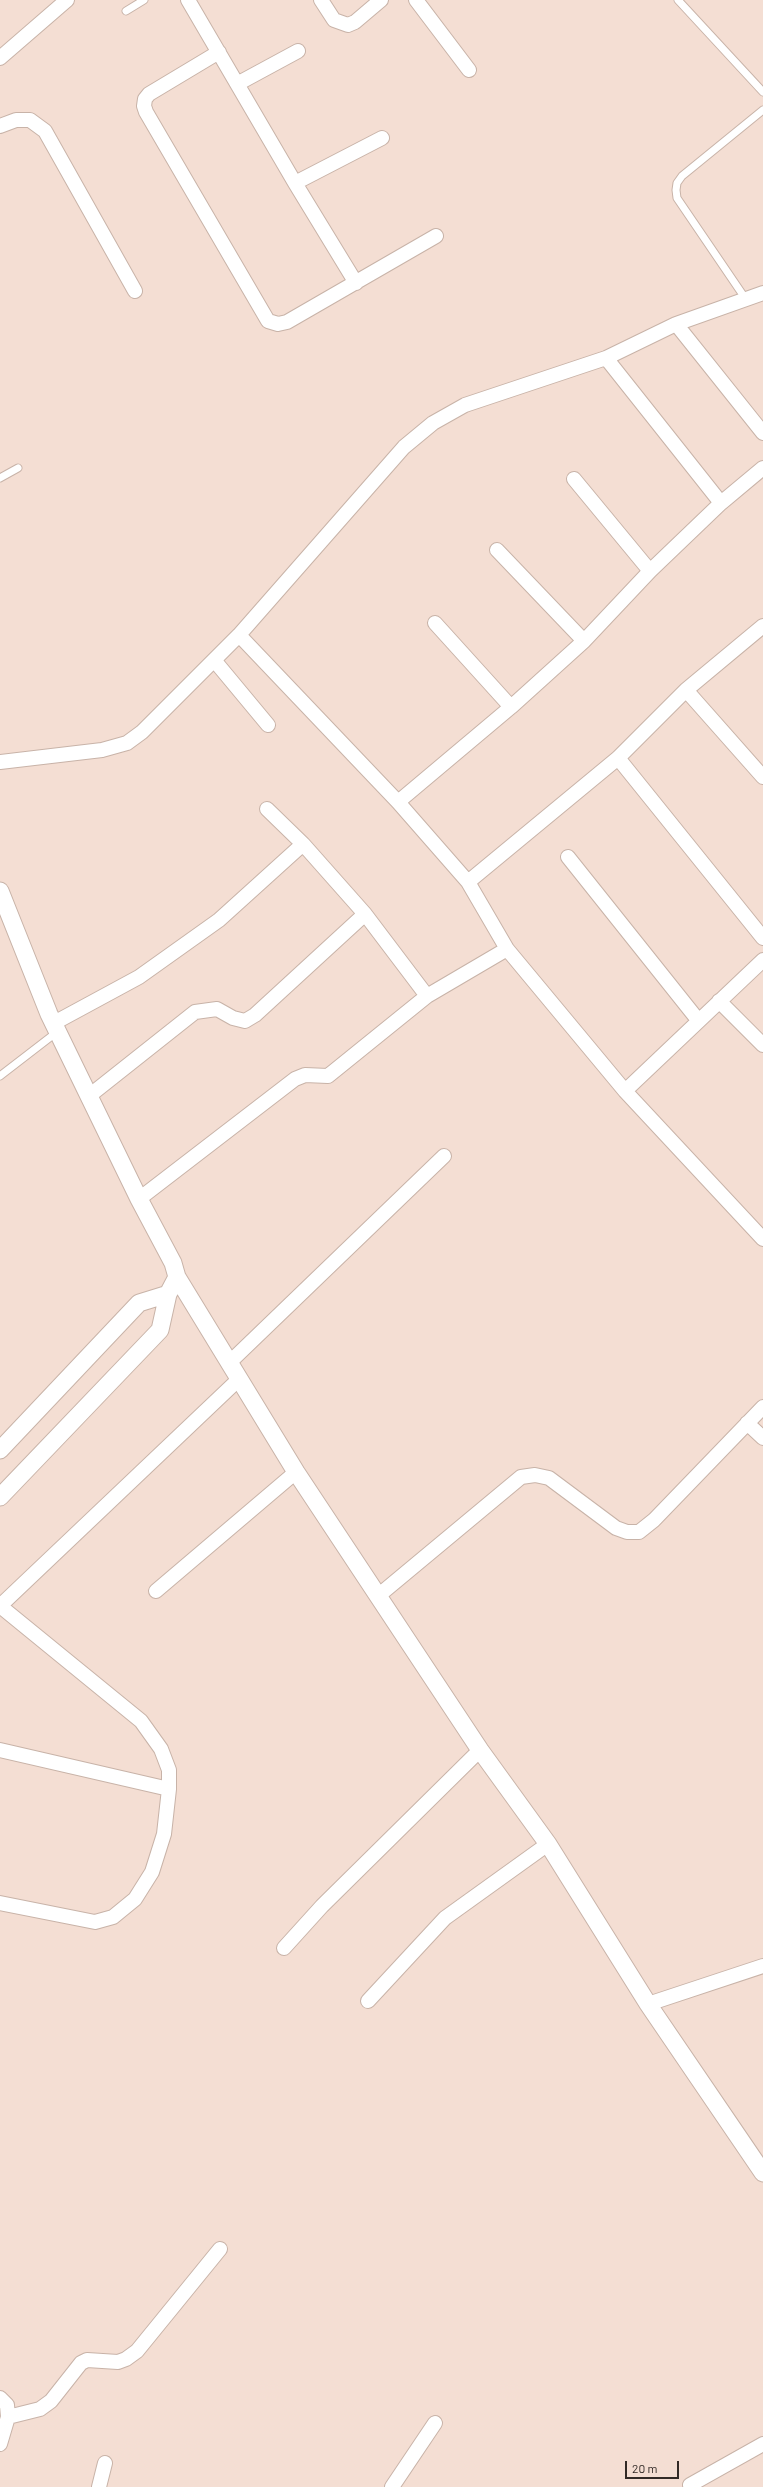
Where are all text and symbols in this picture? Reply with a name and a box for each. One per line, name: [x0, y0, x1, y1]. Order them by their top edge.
scale bar: [627, 2453, 681, 2479]
text: 20 m: [632, 2461, 658, 2475]

